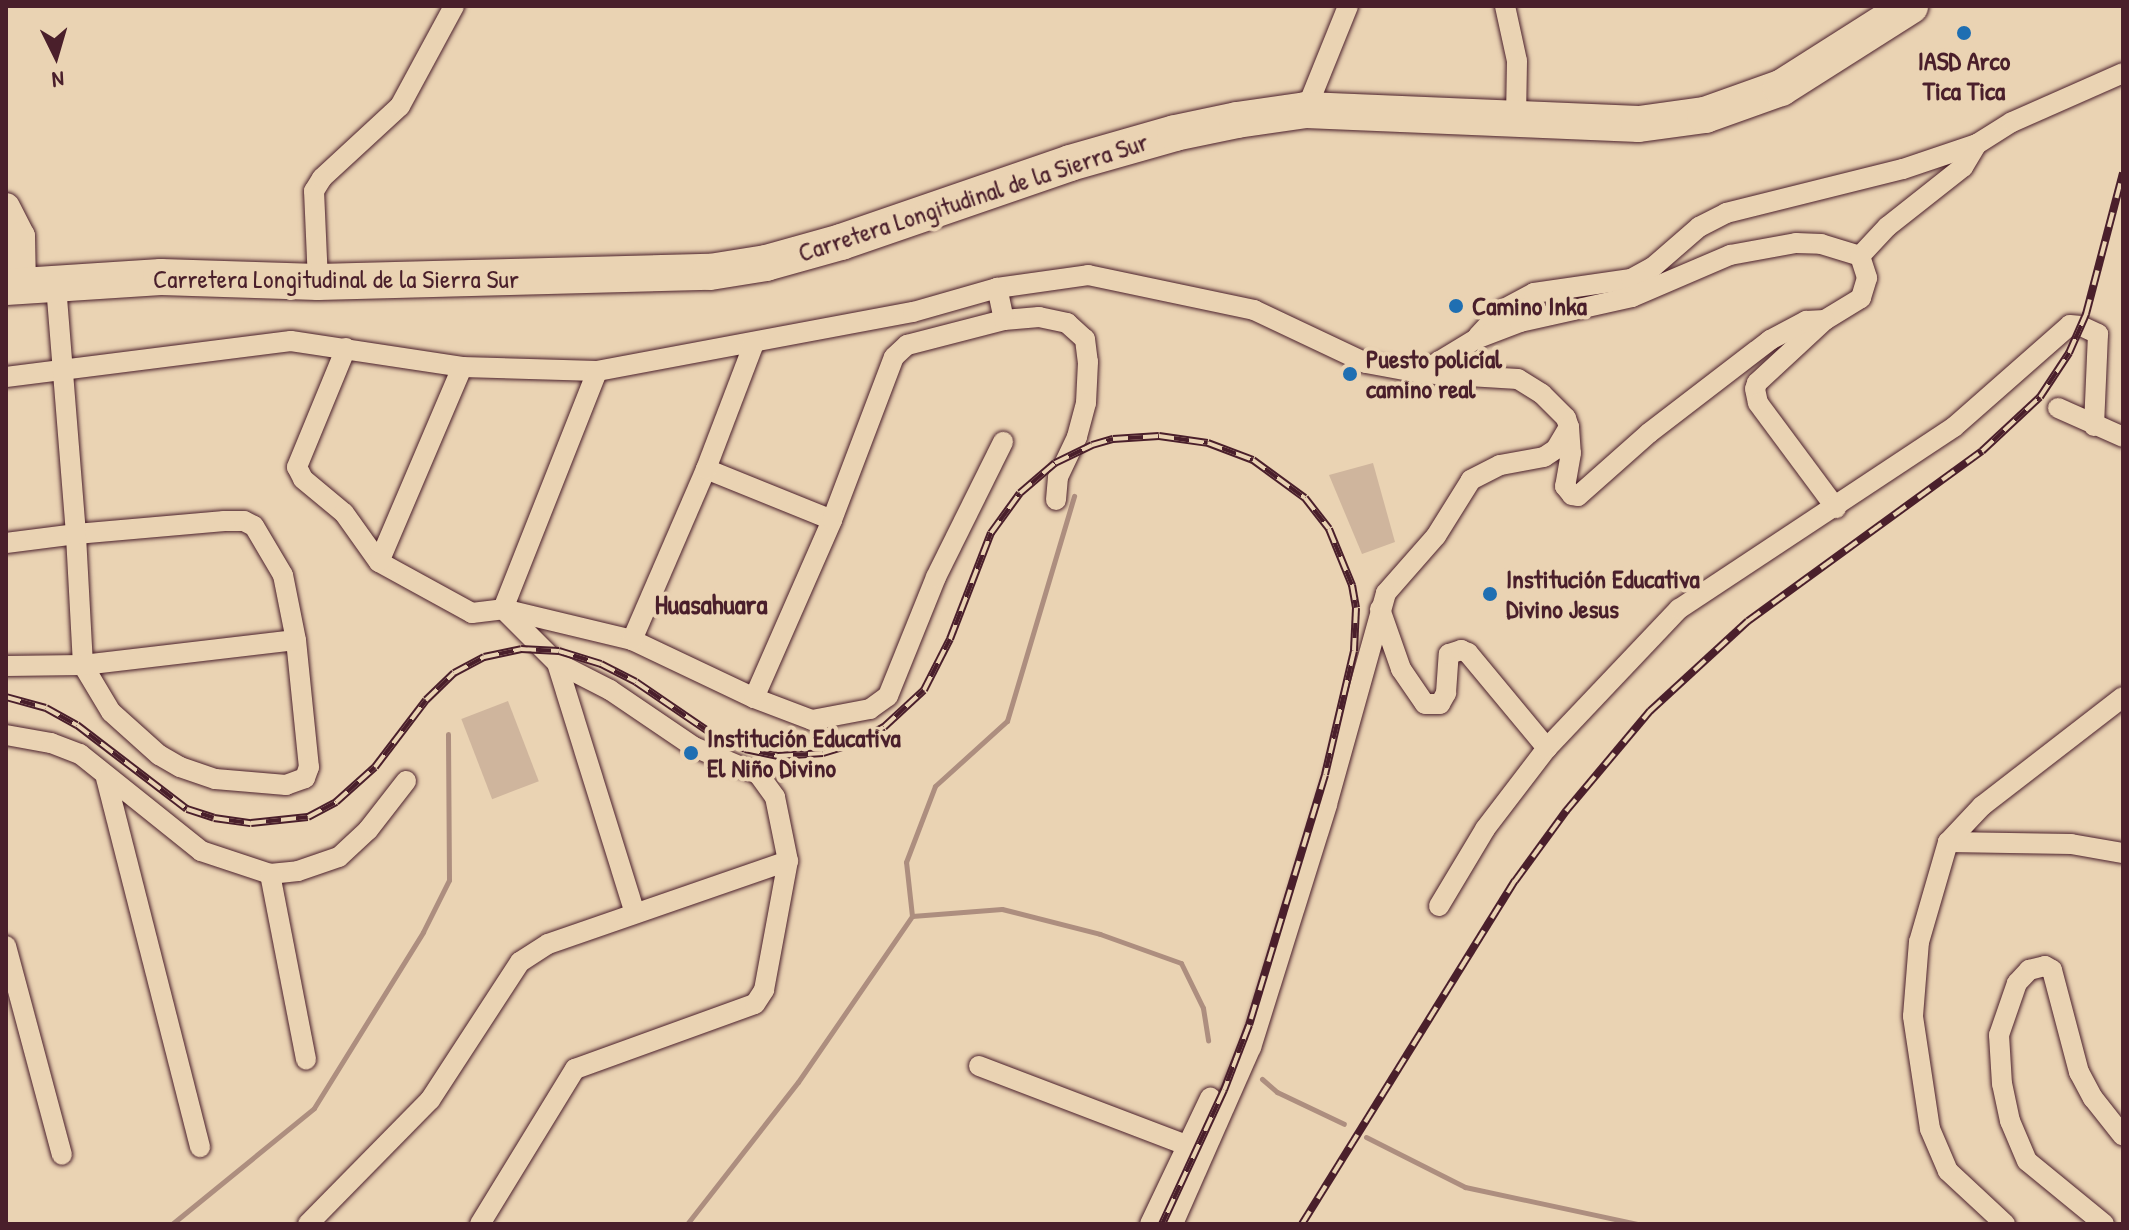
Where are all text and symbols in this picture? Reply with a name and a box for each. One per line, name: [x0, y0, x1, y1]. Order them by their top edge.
north arrow: [16, 16, 96, 96]
marker: IASD Arco Tica Tica: [1955, 24, 1973, 42]
place label: IASD Arco Tica Tica: [1918, 45, 2010, 106]
text: N: [51, 64, 65, 95]
street label: Carretera Longitudinal de la Sierra Sur: [794, 126, 1152, 268]
street label: Carretera Longitudinal de la Sierra Sur: [153, 263, 519, 295]
place label: Camino Inka: [1472, 290, 1587, 322]
marker: Camino Inka: [1447, 297, 1465, 315]
place label: Puesto policíal camino real: [1366, 343, 1502, 404]
marker: Puesto policíal camino real: [1341, 365, 1359, 383]
place label: Institución Educativa Divino Jesus: [1506, 563, 1700, 624]
marker: Institución Educativa Divino Jesus: [1481, 585, 1499, 603]
district label: Huasahuara: [655, 587, 767, 621]
place label: Institución Educativa El Niño Divino: [707, 722, 901, 784]
marker: Institución Educativa El Niño Divino: [682, 744, 700, 762]

